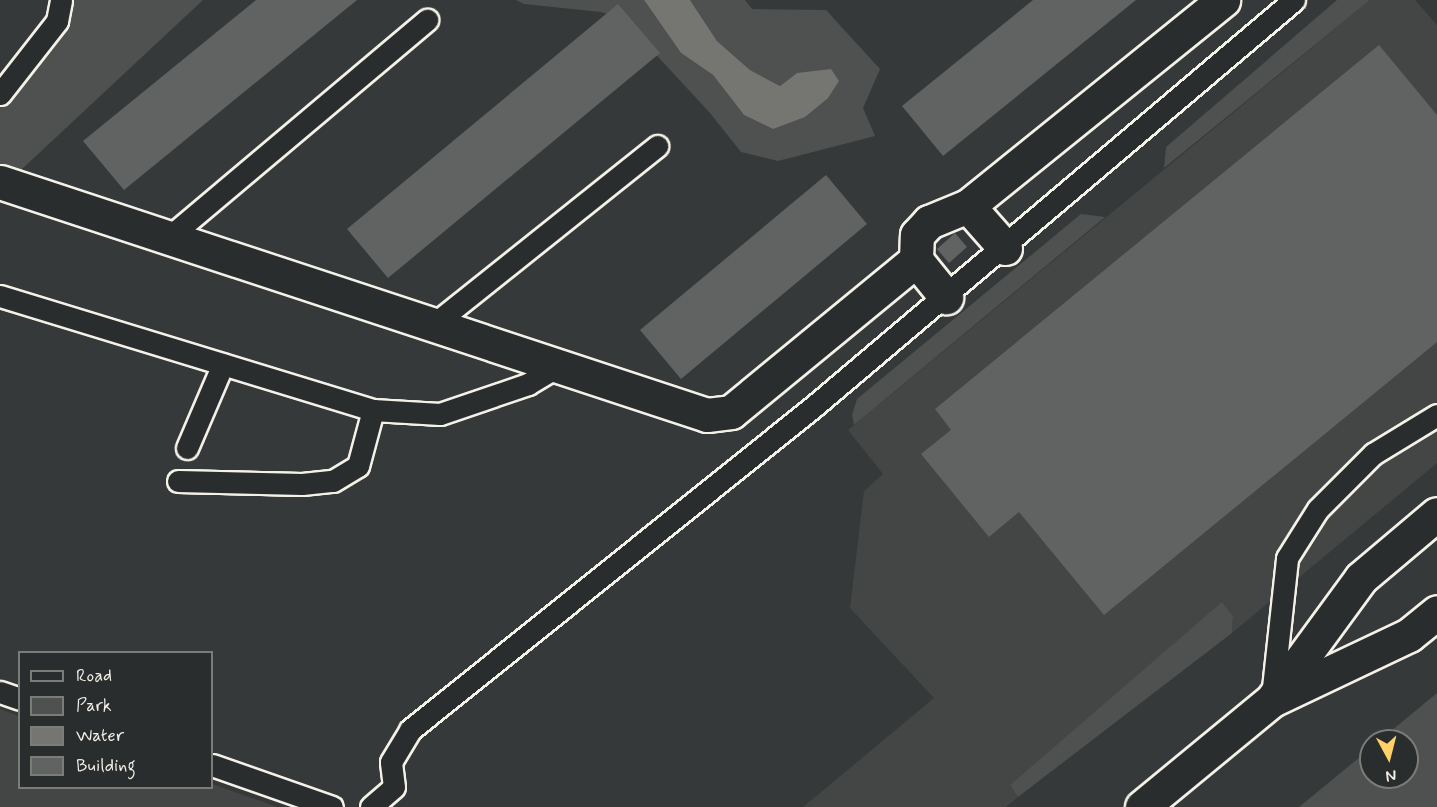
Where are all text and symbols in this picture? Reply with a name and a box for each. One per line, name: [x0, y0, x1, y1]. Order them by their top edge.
legend: [18, 651, 213, 789]
text: Road: [76, 664, 112, 688]
text: Park: [76, 694, 112, 718]
text: Water: [76, 724, 124, 748]
north arrow: [1359, 729, 1419, 789]
text: Building: [76, 754, 136, 778]
text: N: [1384, 764, 1398, 786]

